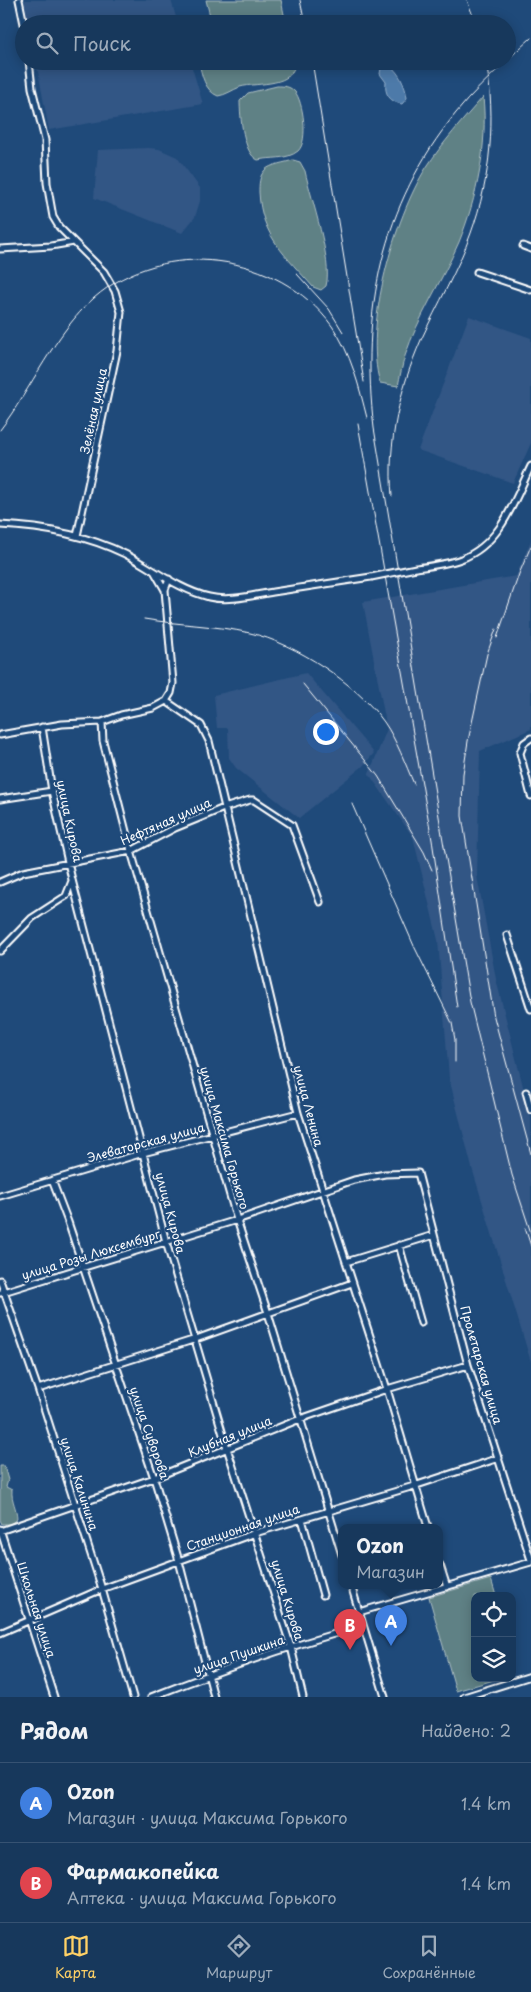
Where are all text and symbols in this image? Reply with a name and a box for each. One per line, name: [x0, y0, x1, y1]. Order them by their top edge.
search box: [15, 15, 516, 70]
icon: search: [33, 29, 61, 57]
text: Поиск: [73, 29, 131, 57]
street label: Зелёная улица: [75, 366, 111, 455]
your location: [313, 719, 339, 745]
street label: улица Кирова: [52, 778, 88, 864]
street label: Нефтяная улица: [117, 793, 214, 849]
street label: улица Ленина: [289, 1063, 329, 1149]
street label: улица Максима Горького: [196, 1064, 254, 1212]
street label: Элеваторская улица: [85, 1118, 207, 1166]
street label: улица Кирова: [151, 1170, 191, 1256]
street label: улица Розы Люксембург: [19, 1224, 163, 1284]
street label: Пролетарская улица: [456, 1303, 508, 1427]
street label: улица Суворова: [126, 1384, 174, 1482]
street label: Клубная улица: [185, 1411, 275, 1461]
street label: улица Калинина: [56, 1435, 104, 1533]
street label: Станционная улица: [184, 1499, 302, 1555]
popup: [338, 1524, 443, 1589]
text: Ozon: [356, 1531, 404, 1559]
street label: улица Кирова: [267, 1557, 309, 1643]
text: Магазин: [356, 1559, 425, 1583]
street label: Школьная улица: [13, 1560, 61, 1660]
map controls: [471, 1592, 516, 1682]
button: locate: [471, 1592, 516, 1637]
pin: A: [375, 1605, 407, 1646]
pin: B: [334, 1609, 366, 1650]
street label: улица Пушкина: [191, 1630, 287, 1678]
button: layers: [471, 1637, 516, 1682]
text: Рядом: [20, 1714, 88, 1746]
text: Найдено: 2: [421, 1718, 511, 1742]
text: Ozon: [67, 1777, 115, 1805]
text: A: [30, 1791, 42, 1815]
text: 1.4 km: [461, 1791, 511, 1815]
text: Магазин · улица Максима Горького: [67, 1805, 348, 1829]
text: Фармакопейка: [67, 1857, 219, 1885]
text: B: [31, 1871, 41, 1895]
text: 1.4 km: [461, 1871, 511, 1895]
text: Аптека · улица Максима Горького: [67, 1885, 337, 1909]
tab: Карта: [55, 1932, 96, 1983]
tab: Маршрут: [206, 1932, 272, 1983]
tab: Сохранённые: [382, 1932, 476, 1983]

